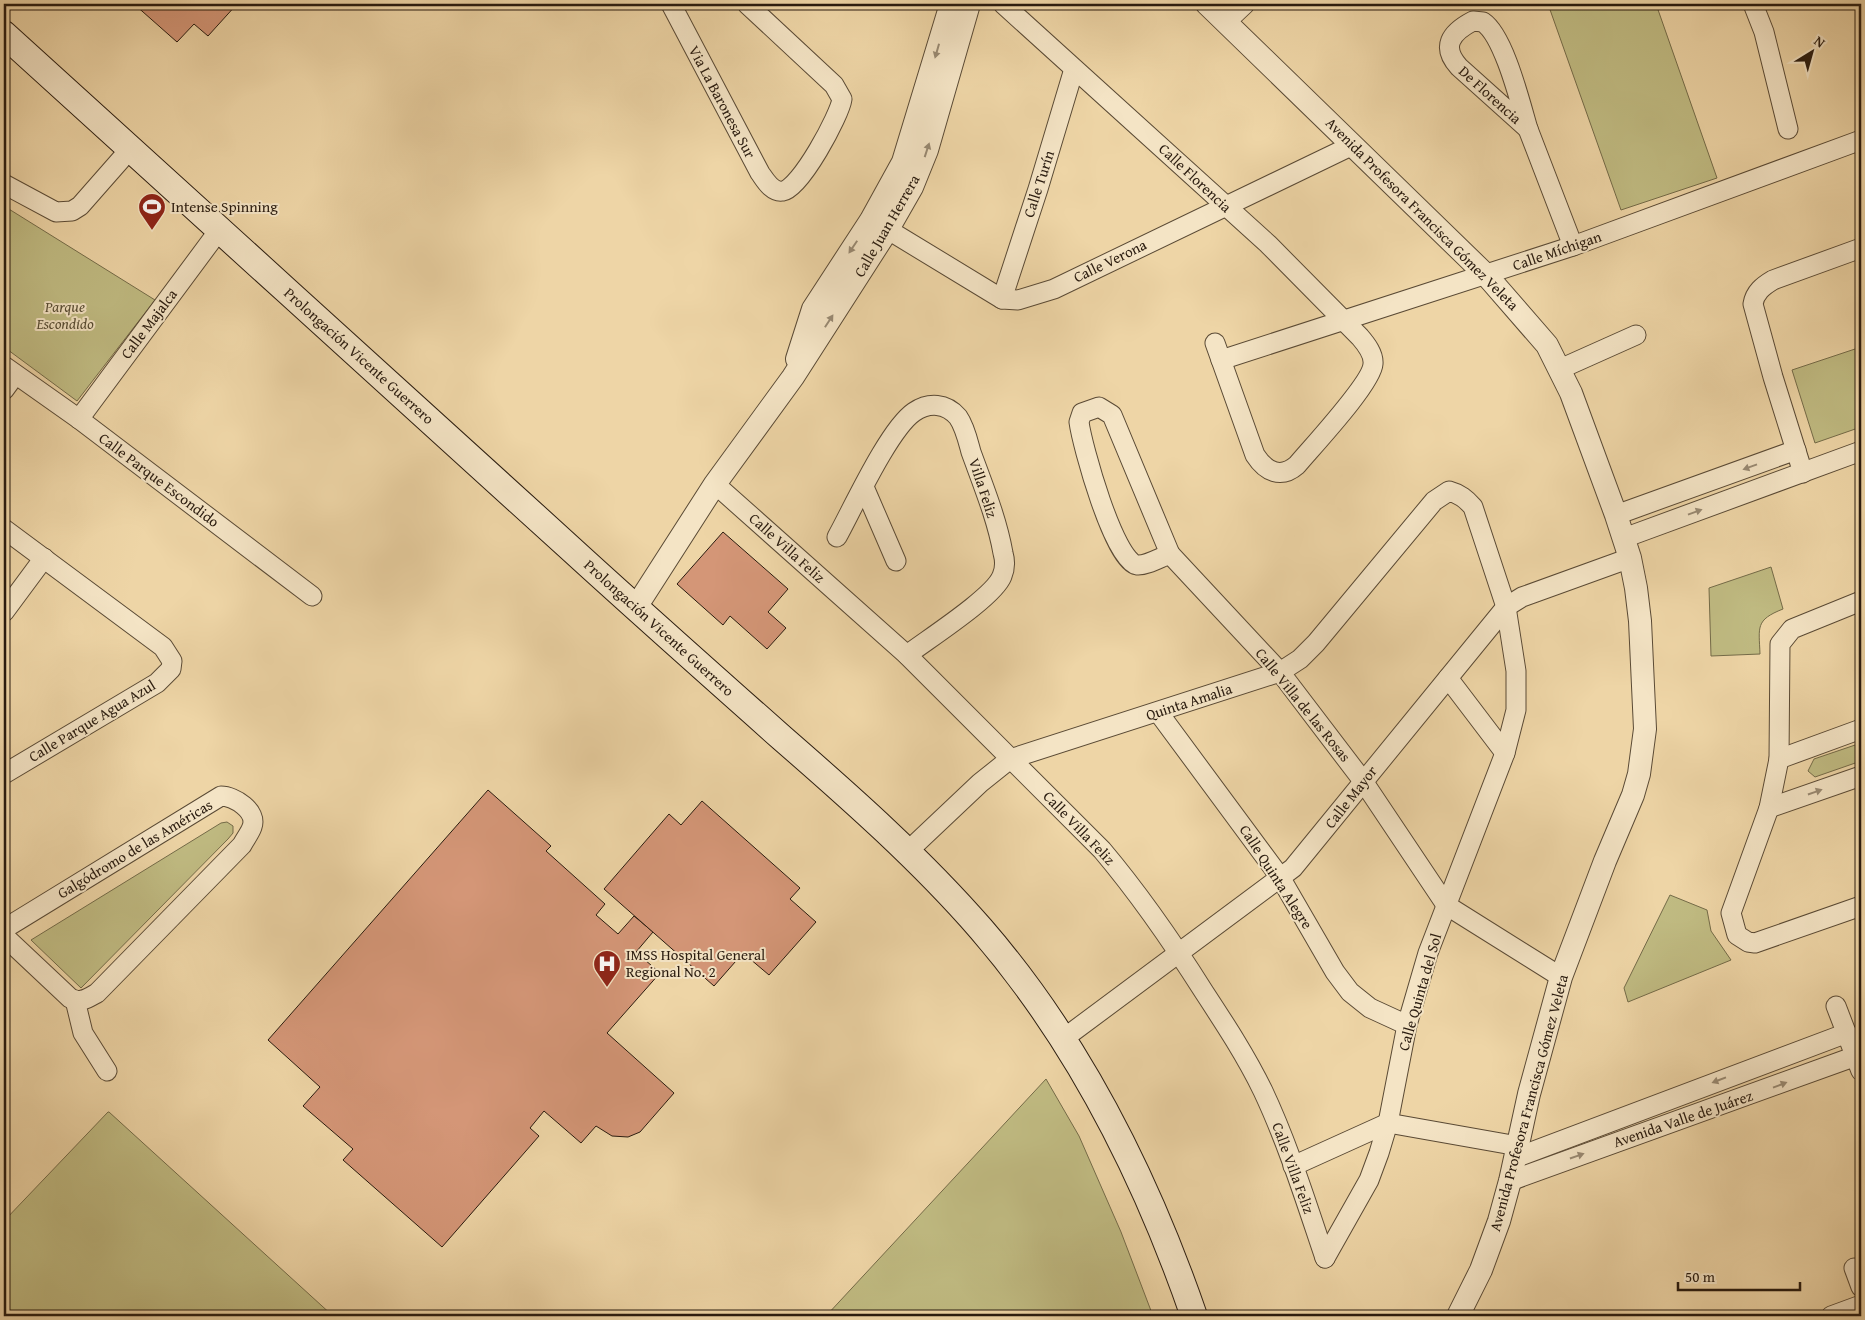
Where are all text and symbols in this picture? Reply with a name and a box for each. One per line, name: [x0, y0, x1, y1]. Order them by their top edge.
north arrow: [1788, 28, 1838, 78]
text: N: [1810, 31, 1830, 53]
street label: Via La Baronesa Sur: [684, 42, 761, 162]
one-way arrow: [933, 43, 941, 58]
street label: De Florencia: [1454, 61, 1526, 129]
street label: Avenida Profesora Francisca Gómez Veleta: [1321, 112, 1524, 315]
street label: Calle Florencia: [1154, 138, 1236, 217]
one-way arrow: [923, 142, 931, 157]
street label: Calle Turín: [1018, 147, 1059, 220]
street label: Calle Juan Herrera: [849, 171, 924, 281]
sports icon: Intense Spinning: [137, 192, 167, 231]
place label: Intense Spinning: [171, 196, 278, 217]
street label: Calle Míchigan: [1510, 225, 1605, 276]
street label: Calle Verona: [1070, 234, 1150, 287]
one-way arrow: [849, 240, 858, 253]
street label: Prolongación Vicente Guerrero: [280, 282, 439, 429]
street label: Calle Majalca: [115, 284, 182, 363]
park label: Parque Escondido: [35, 296, 94, 334]
one-way arrow: [824, 314, 834, 328]
street label: Calle Parque Escondido: [95, 427, 224, 532]
street label: Villa Feliz: [964, 455, 1003, 521]
one-way arrow: [1742, 463, 1757, 471]
street label: Calle Villa Feliz: [745, 508, 830, 588]
one-way arrow: [1687, 508, 1702, 515]
street label: Prolongación Vicente Guerrero: [580, 554, 739, 701]
street label: Calle Villa de las Rosas: [1251, 643, 1356, 766]
street label: Calle Parque Agua Azul: [24, 674, 159, 767]
street label: Quinta Amalia: [1143, 678, 1235, 725]
street label: Calle Mayor: [1319, 761, 1382, 832]
street label: Calle Villa Feliz: [1039, 786, 1120, 870]
one-way arrow: [1808, 788, 1823, 795]
street label: Galgódromo de las Américas: [53, 794, 216, 903]
street label: Calle Quinta Alegre: [1235, 821, 1318, 933]
street label: Calle Quinta del Sol: [1393, 931, 1446, 1053]
place label: IMSS Hospital General Regional No. 2: [626, 944, 765, 982]
hospital icon: IMSS Hospital General Regional No. 2: [592, 949, 622, 988]
street label: Avenida Profesora Francisca Gómez Veleta: [1484, 972, 1573, 1234]
one-way arrow: [1711, 1076, 1726, 1084]
one-way arrow: [1773, 1080, 1787, 1088]
street label: Avenida Valle de Juárez: [1610, 1085, 1756, 1152]
street label: Calle Villa Feliz: [1267, 1119, 1320, 1217]
one-way arrow: [1570, 1152, 1585, 1160]
scale bar: [1678, 1260, 1800, 1292]
text: 50 m: [1685, 1266, 1716, 1287]

